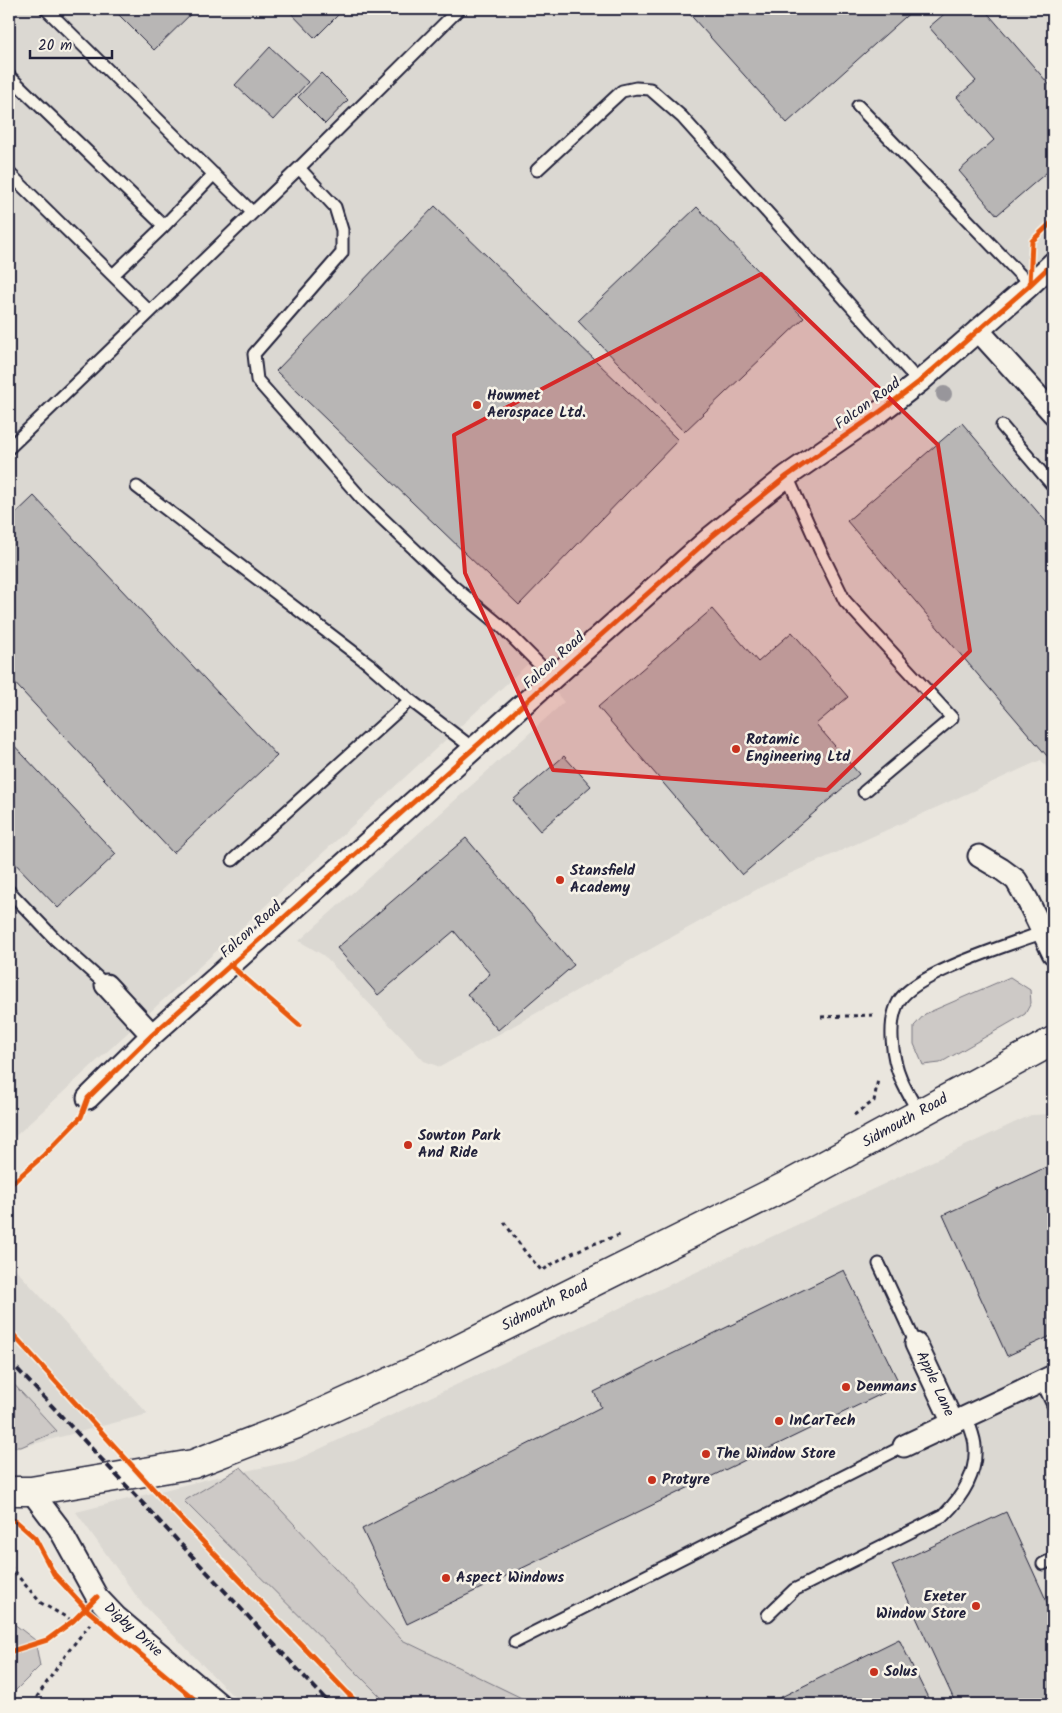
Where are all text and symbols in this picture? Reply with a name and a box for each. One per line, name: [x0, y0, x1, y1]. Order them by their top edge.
scale bar: [30, 28, 112, 60]
text: 20 m: [38, 34, 72, 58]
street label: Falcon Road: [830, 372, 906, 436]
place label: Howmet Aerospace Ltd.: [487, 384, 586, 425]
marker: Howmet Aerospace Ltd.: [471, 399, 483, 411]
street label: Falcon Road: [518, 626, 591, 695]
place label: Rotamic Engineering Ltd: [746, 728, 851, 769]
marker: Rotamic Engineering Ltd: [730, 743, 742, 755]
place label: Stansfield Academy: [570, 859, 636, 900]
marker: Stansfield Academy: [554, 874, 566, 886]
street label: Falcon Road: [215, 895, 288, 964]
street label: Sidmouth Road: [858, 1087, 953, 1155]
place label: Sowton Park And Ride: [418, 1124, 501, 1165]
marker: Sowton Park And Ride: [402, 1139, 414, 1151]
street label: Sidmouth Road: [497, 1274, 593, 1338]
street label: Apple Lane: [909, 1347, 961, 1421]
place label: Denmans: [856, 1375, 917, 1399]
marker: Denmans: [840, 1381, 852, 1393]
place label: InCarTech: [789, 1409, 856, 1433]
marker: InCarTech: [773, 1415, 785, 1427]
place label: The Window Store: [716, 1442, 836, 1466]
marker: The Window Store: [700, 1448, 712, 1460]
place label: Protyre: [662, 1468, 711, 1492]
marker: Protyre: [646, 1474, 658, 1486]
place label: Aspect Windows: [456, 1566, 564, 1590]
marker: Aspect Windows: [440, 1572, 452, 1584]
place label: Exeter Window Store: [876, 1585, 967, 1626]
street label: Digby Drive: [98, 1597, 168, 1663]
marker: Exeter Window Store: [970, 1600, 982, 1612]
place label: Solus: [884, 1660, 917, 1684]
marker: Solus: [868, 1666, 880, 1678]

